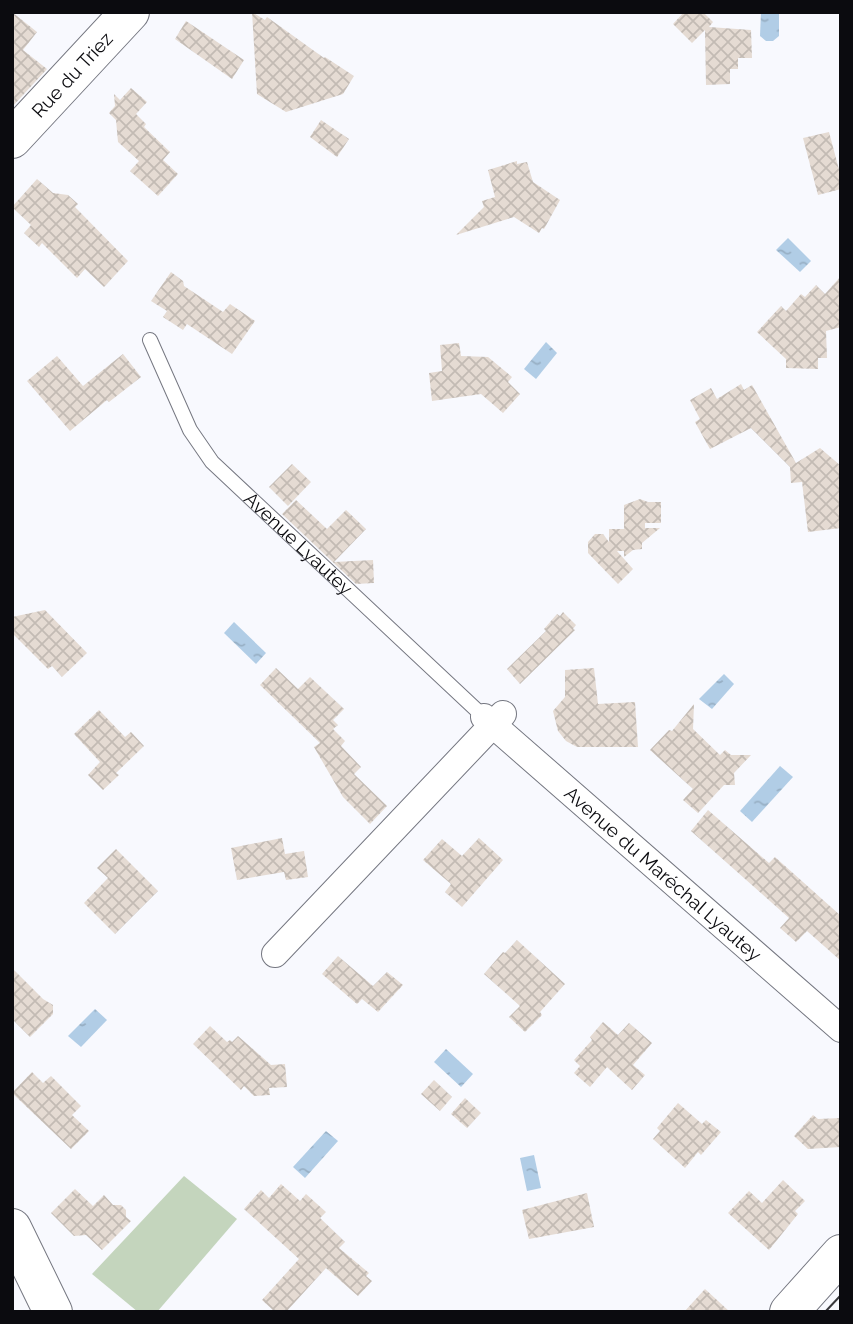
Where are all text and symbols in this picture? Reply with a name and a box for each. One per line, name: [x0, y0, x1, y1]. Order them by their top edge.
street label: Rue du Triez: [27, 27, 117, 122]
street label: Avenue Lyautey: [240, 487, 357, 599]
street label: Avenue du Maréchal Lyautey: [560, 782, 766, 965]

